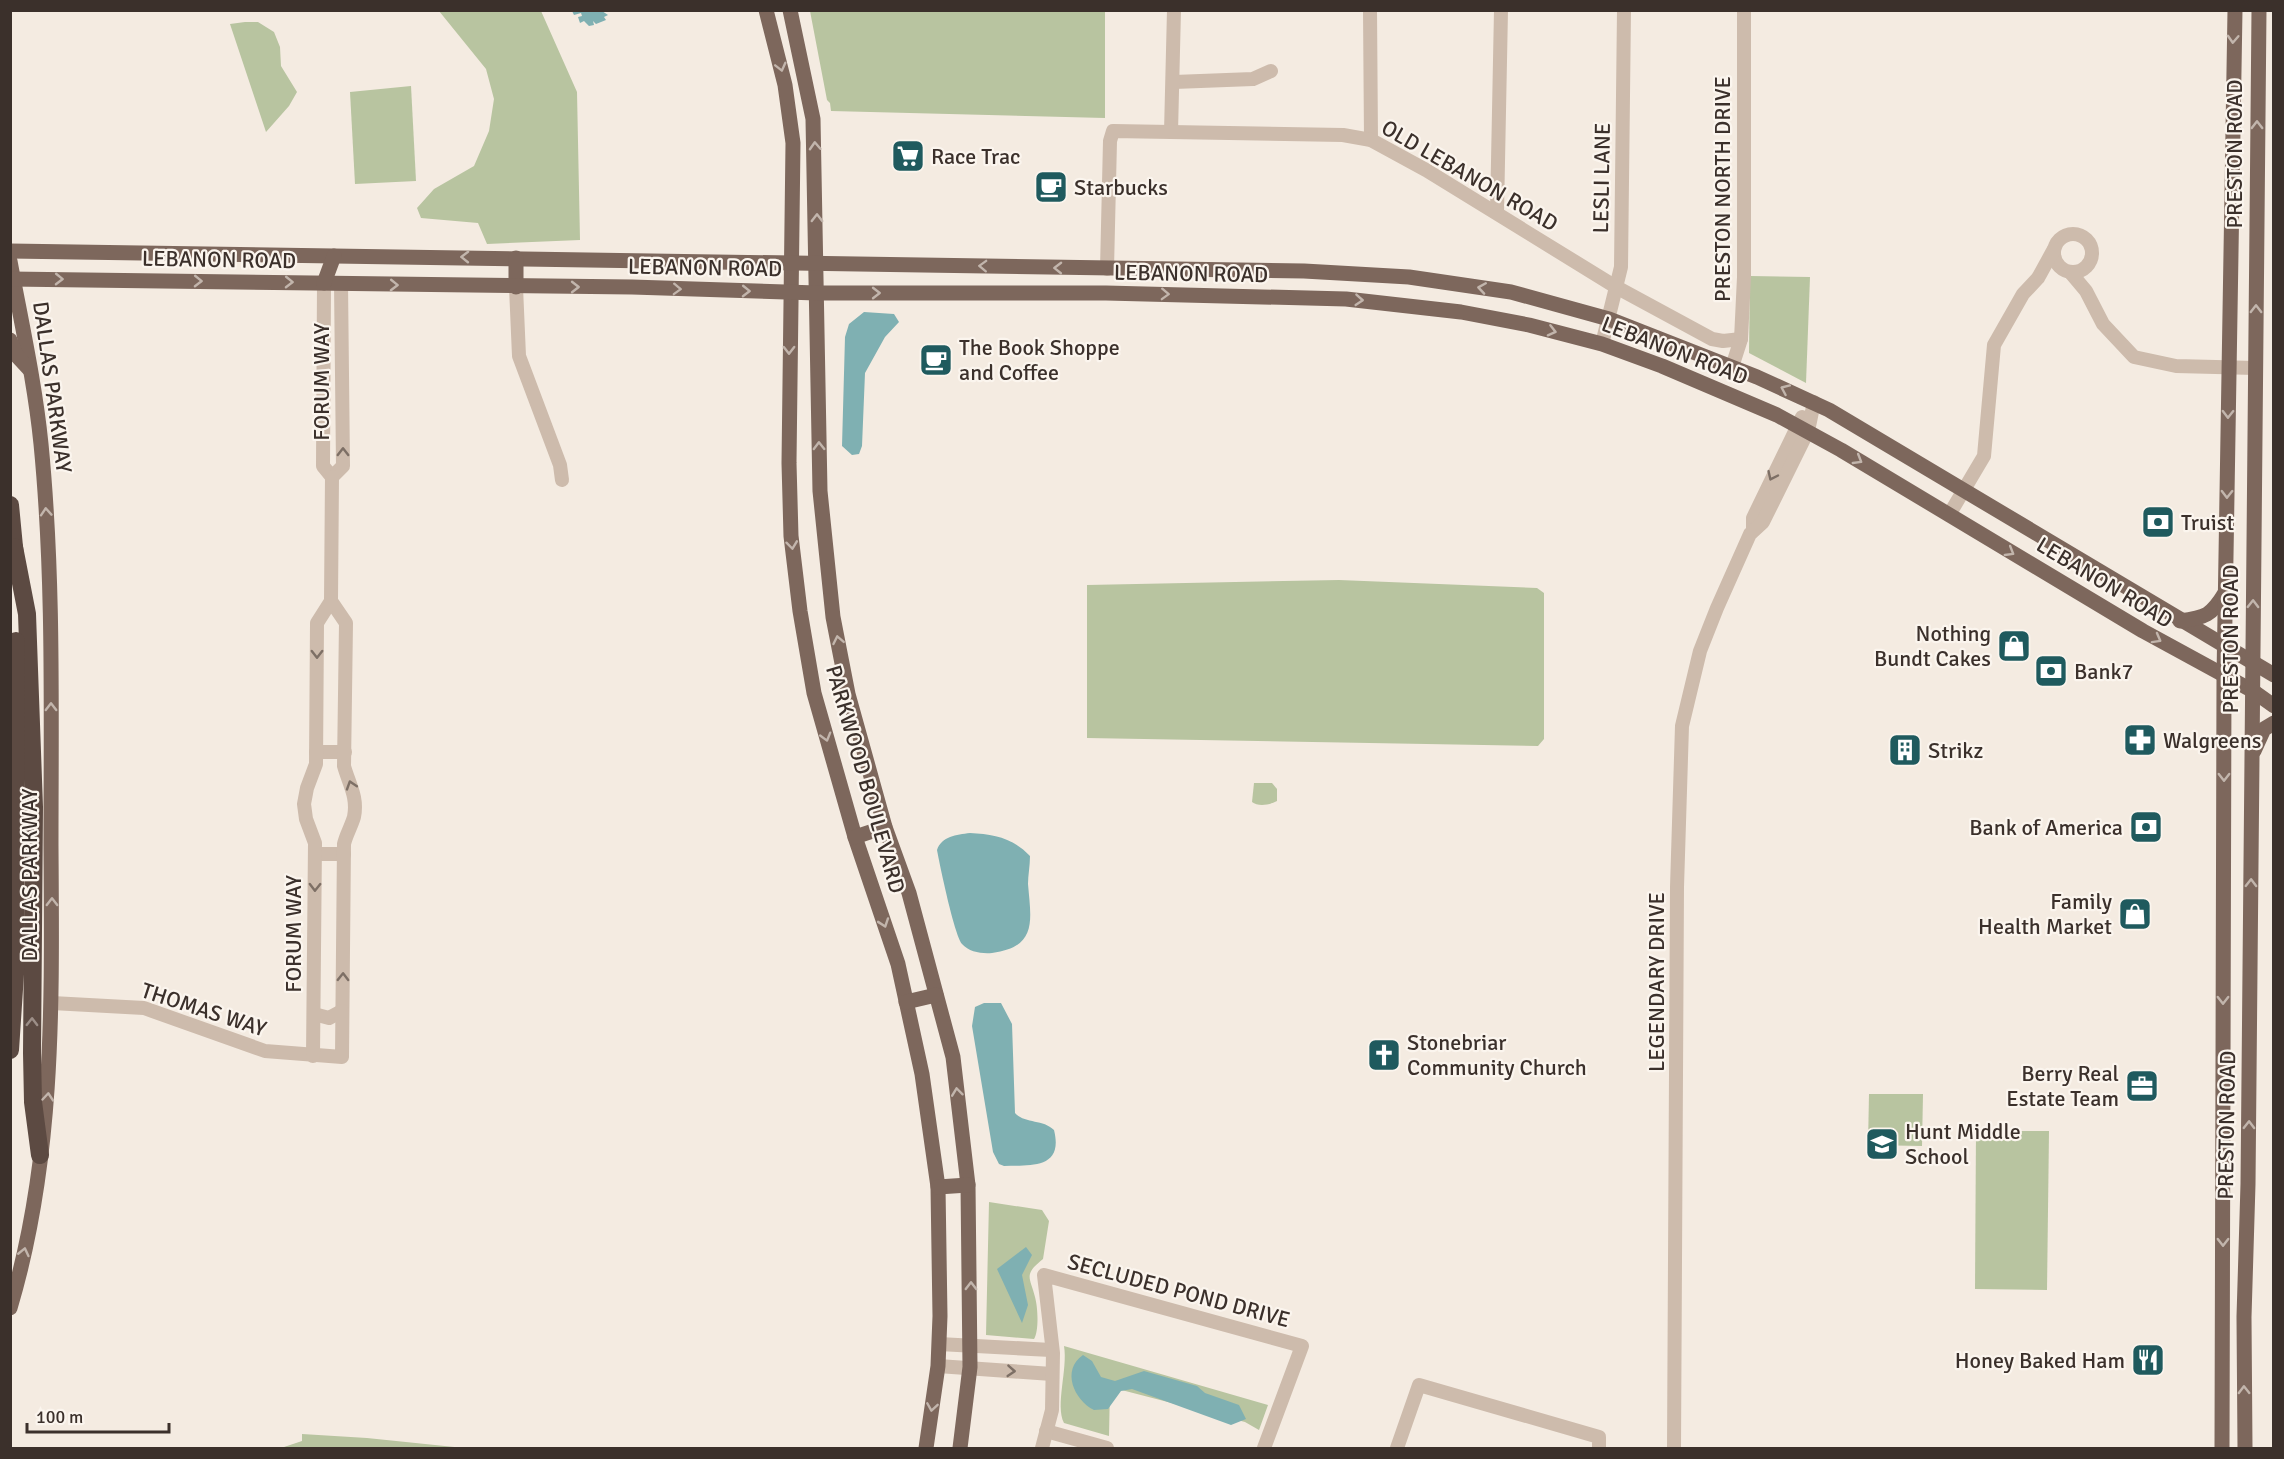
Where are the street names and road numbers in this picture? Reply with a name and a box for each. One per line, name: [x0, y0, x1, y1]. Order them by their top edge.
street label: PRESTON NORTH DRIVE: [1709, 76, 1736, 302]
street label: PRESTON ROAD: [2221, 79, 2248, 229]
street label: OLD LEBANON ROAD: [1377, 114, 1563, 237]
street label: LESLI LANE: [1587, 122, 1616, 234]
street label: LEBANON ROAD: [142, 245, 296, 274]
street label: LEBANON ROAD: [628, 253, 782, 282]
street label: LEBANON ROAD: [1114, 259, 1268, 288]
street label: DALLAS PARKWAY: [27, 300, 78, 475]
street label: LEBANON ROAD: [1598, 310, 1752, 391]
street label: FORUM WAY: [308, 323, 335, 441]
street label: LEBANON ROAD: [2032, 531, 2178, 634]
street label: PRESTON ROAD: [2217, 564, 2244, 714]
street label: PARKWOOD BOULEVARD: [820, 662, 911, 896]
street label: DALLAS PARKWAY: [16, 789, 43, 961]
street label: FORUM WAY: [280, 875, 307, 993]
street label: LEGENDARY DRIVE: [1643, 892, 1670, 1072]
street label: THOMAS WAY: [138, 977, 270, 1042]
street label: PRESTON ROAD: [2212, 1050, 2241, 1200]
street label: SECLUDED POND DRIVE: [1065, 1248, 1293, 1333]

